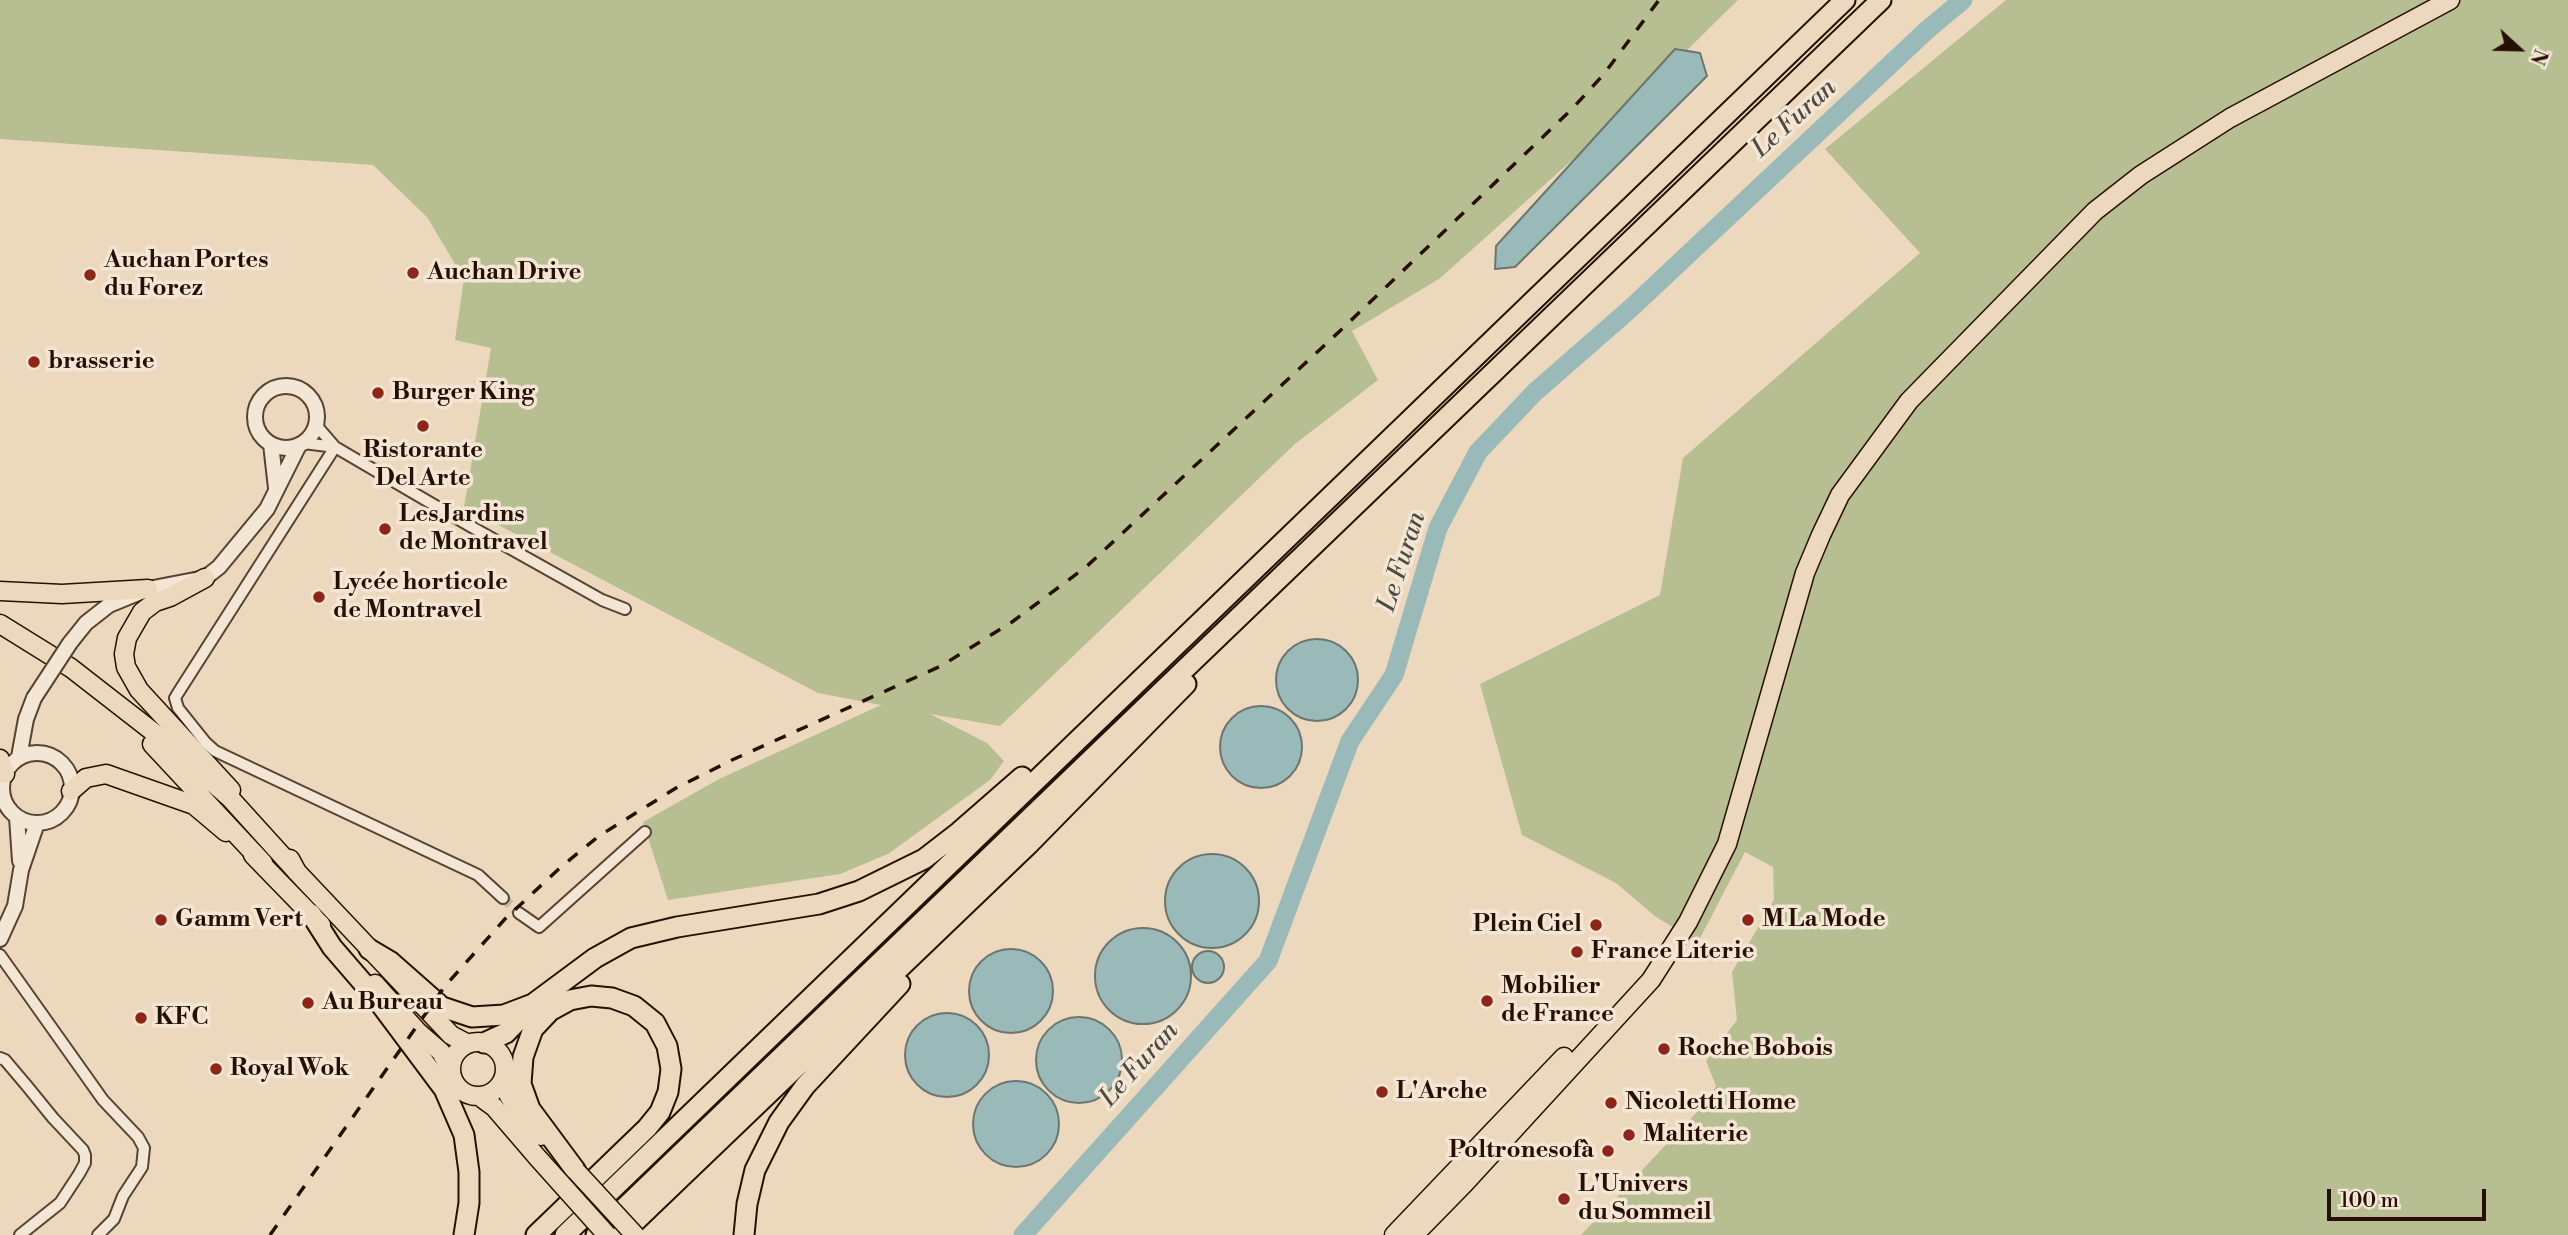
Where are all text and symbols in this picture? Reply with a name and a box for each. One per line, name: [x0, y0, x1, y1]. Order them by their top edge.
north arrow: [2484, 14, 2554, 84]
text: N: [2525, 45, 2552, 68]
water label: Le Furan: [1746, 73, 1844, 165]
place label: Auchan Portes du Forez: [104, 247, 268, 303]
place label: Auchan Drive: [427, 259, 581, 287]
marker: Auchan Drive: [405, 265, 421, 281]
marker: Auchan Portes du Forez: [82, 267, 98, 283]
place label: brasserie: [48, 348, 155, 376]
marker: brasserie: [26, 354, 42, 370]
place label: Burger King: [392, 379, 535, 407]
marker: Burger King: [370, 385, 386, 401]
marker: Ristorante Del Arte: [415, 418, 431, 434]
place label: Ristorante Del Arte: [363, 437, 483, 493]
place label: Les Jardins de Montravel: [399, 501, 548, 557]
water label: Le Furan: [1372, 508, 1434, 616]
marker: Les Jardins de Montravel: [377, 521, 393, 537]
place label: Lycée horticole de Montravel: [333, 569, 508, 625]
marker: Lycée horticole de Montravel: [311, 589, 327, 605]
place label: Gamm Vert: [175, 906, 303, 934]
place label: M La Mode: [1762, 906, 1886, 934]
place label: Plein Ciel: [1473, 911, 1582, 939]
marker: Gamm Vert: [153, 912, 169, 928]
marker: M La Mode: [1740, 912, 1756, 928]
marker: Plein Ciel: [1588, 917, 1604, 933]
place label: France Literie: [1591, 938, 1754, 966]
marker: France Literie: [1569, 944, 1585, 960]
place label: Mobilier de France: [1501, 973, 1614, 1029]
place label: Au Bureau: [322, 989, 443, 1017]
marker: Mobilier de France: [1479, 993, 1495, 1009]
marker: Au Bureau: [300, 995, 316, 1011]
place label: KFC: [155, 1004, 208, 1032]
marker: KFC: [133, 1010, 149, 1026]
water label: Le Furan: [1094, 1016, 1186, 1114]
place label: Roche Bobois: [1678, 1035, 1833, 1063]
marker: Roche Bobois: [1656, 1041, 1672, 1057]
place label: Royal Wok: [230, 1055, 349, 1083]
marker: Royal Wok: [208, 1061, 224, 1077]
place label: L'Arche: [1396, 1078, 1487, 1106]
marker: L'Arche: [1374, 1084, 1390, 1100]
place label: Nicoletti Home: [1625, 1089, 1796, 1117]
marker: Nicoletti Home: [1603, 1095, 1619, 1111]
place label: Maliterie: [1643, 1121, 1748, 1149]
marker: Maliterie: [1621, 1127, 1637, 1143]
place label: Poltronesofà: [1449, 1137, 1594, 1165]
marker: Poltronesofà: [1600, 1143, 1616, 1159]
place label: L'Univers du Sommeil: [1578, 1171, 1712, 1227]
scale bar: [2330, 1176, 2489, 1220]
text: 100 m: [2340, 1188, 2399, 1214]
marker: L'Univers du Sommeil: [1556, 1191, 1572, 1207]

